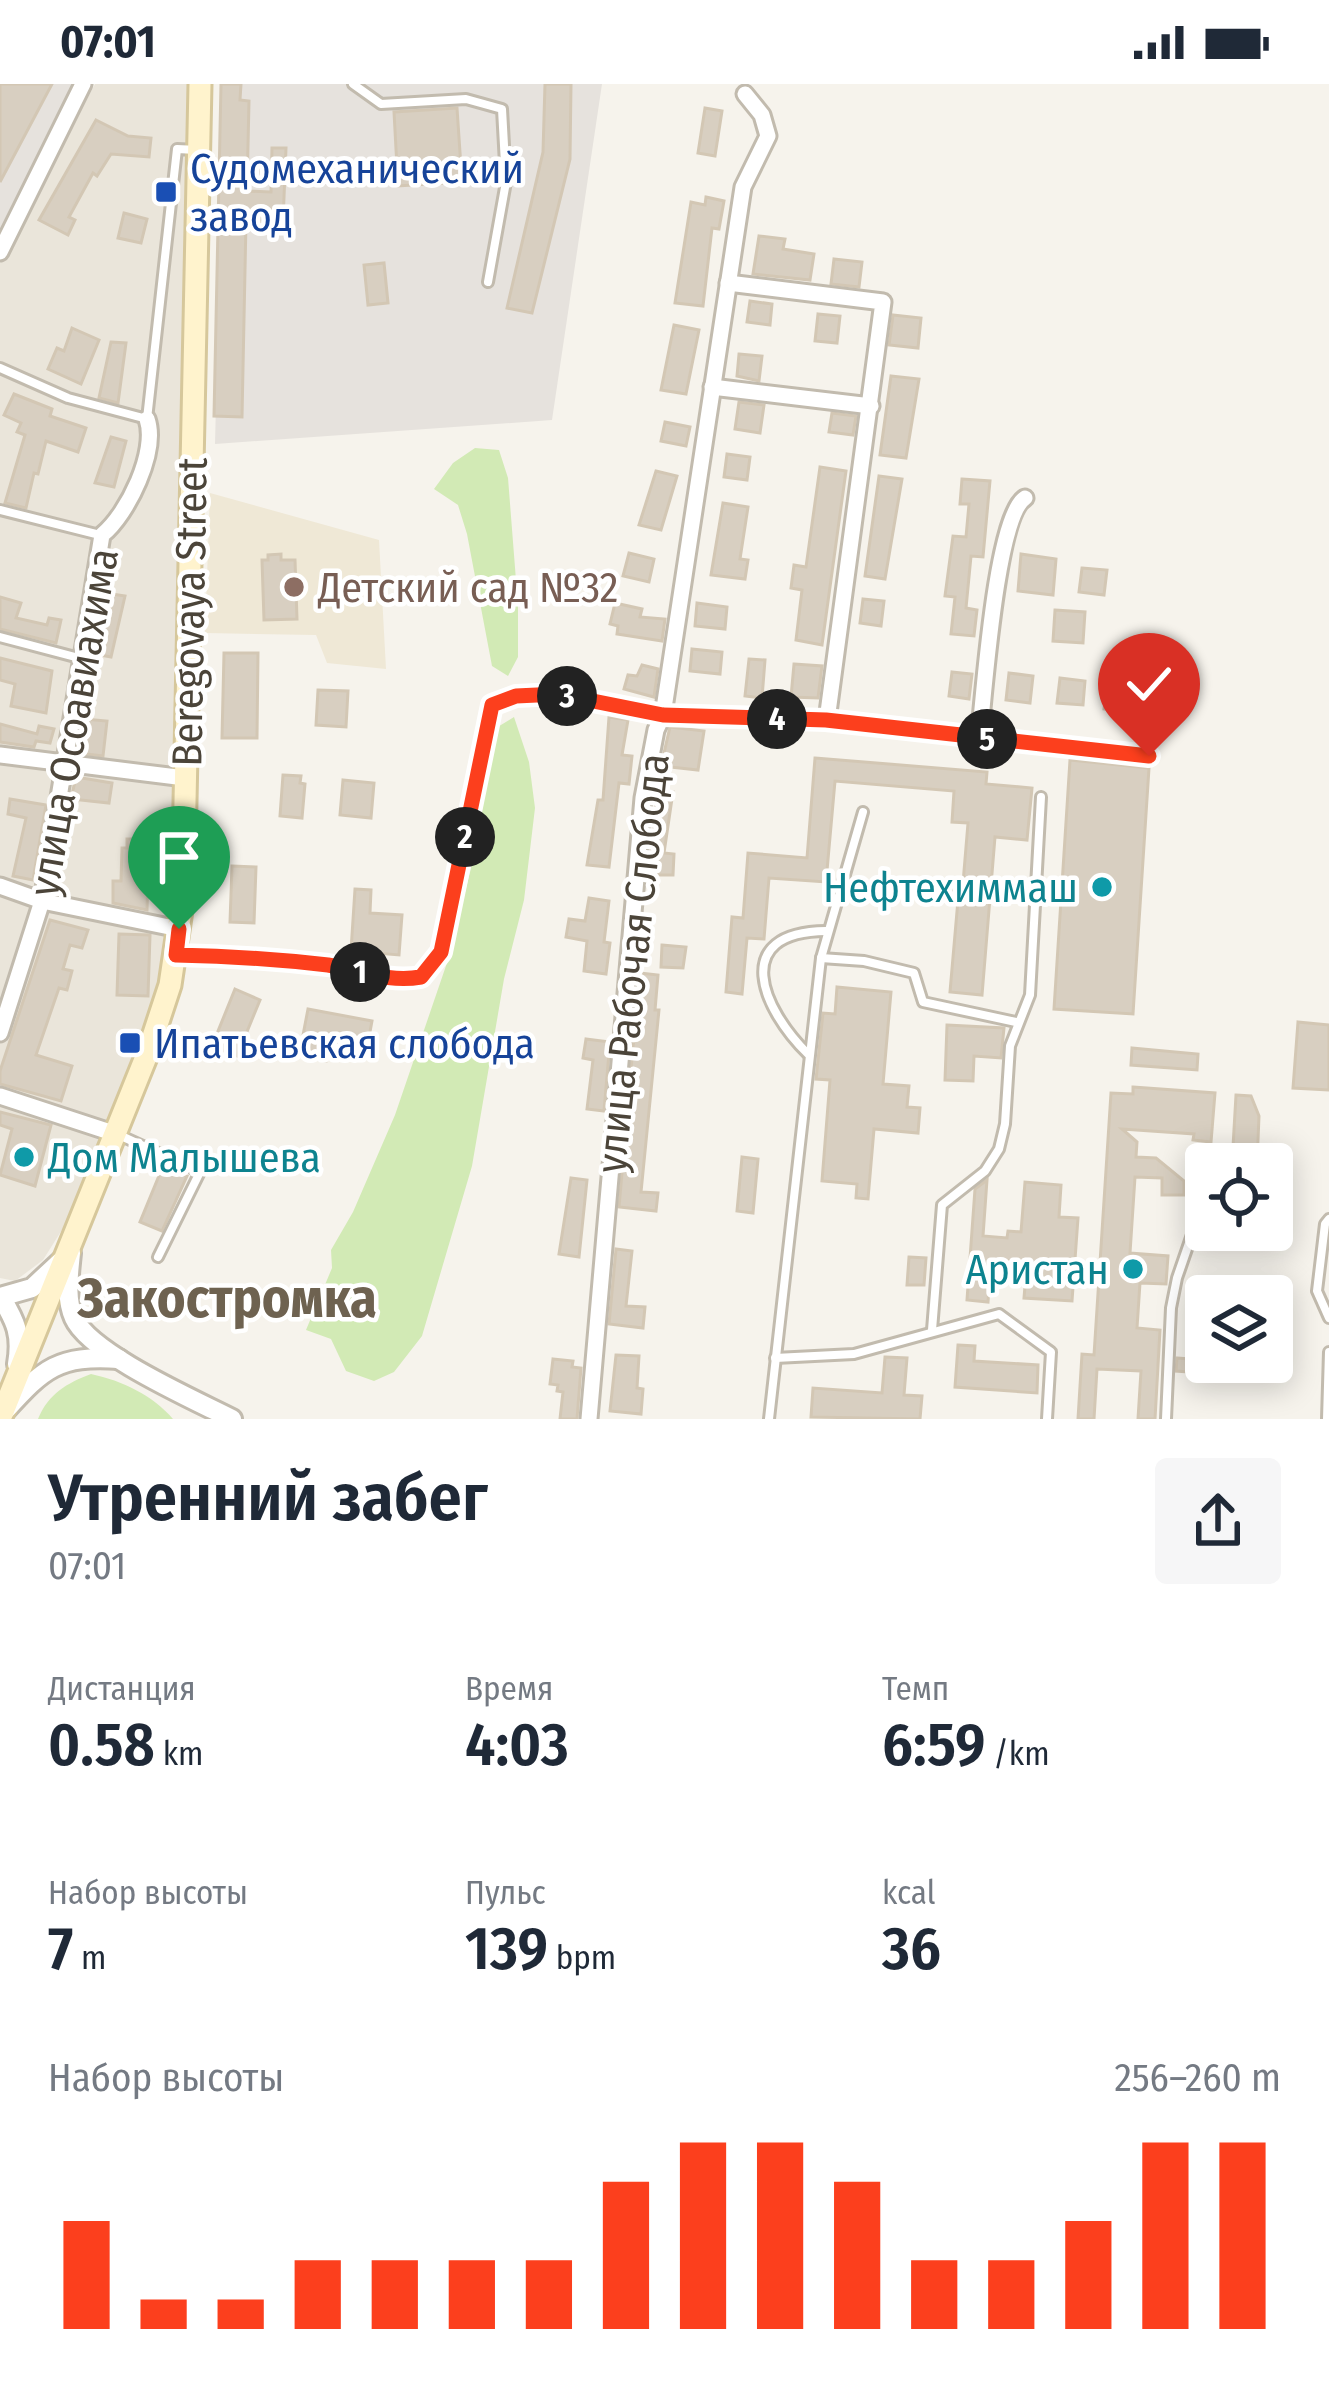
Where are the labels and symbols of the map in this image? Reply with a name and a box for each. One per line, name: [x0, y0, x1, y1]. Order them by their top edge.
place label: Судомеханический завод: [190, 144, 524, 242]
marker: Судомеханический завод: [153, 179, 179, 205]
street label: Beregovaya Street: [162, 457, 218, 767]
street label: улица Осоавиахима: [19, 544, 129, 900]
place label: Детский сад №32: [317, 563, 618, 613]
marker: Детский сад №32: [281, 574, 307, 600]
pin: [1098, 633, 1200, 756]
pin: 3: [537, 666, 597, 726]
pin: 4: [747, 689, 807, 749]
pin: 5: [957, 709, 1017, 769]
street label: улица Рабочая Слобода: [586, 751, 680, 1175]
pin: [128, 806, 230, 929]
pin: 2: [435, 807, 495, 867]
place label: Нефтехиммаш: [823, 863, 1078, 913]
marker: Нефтехиммаш: [1089, 874, 1115, 900]
pin: 1: [330, 942, 390, 1002]
place label: Ипатьевская слобода: [154, 1019, 535, 1069]
marker: Ипатьевская слобода: [117, 1030, 143, 1056]
place label: Дом Малышева: [47, 1133, 321, 1183]
marker: Дом Малышева: [11, 1144, 37, 1170]
place label: Аристан: [965, 1245, 1109, 1295]
marker: Аристан: [1120, 1256, 1146, 1282]
district label: Закостромка: [76, 1267, 377, 1331]

